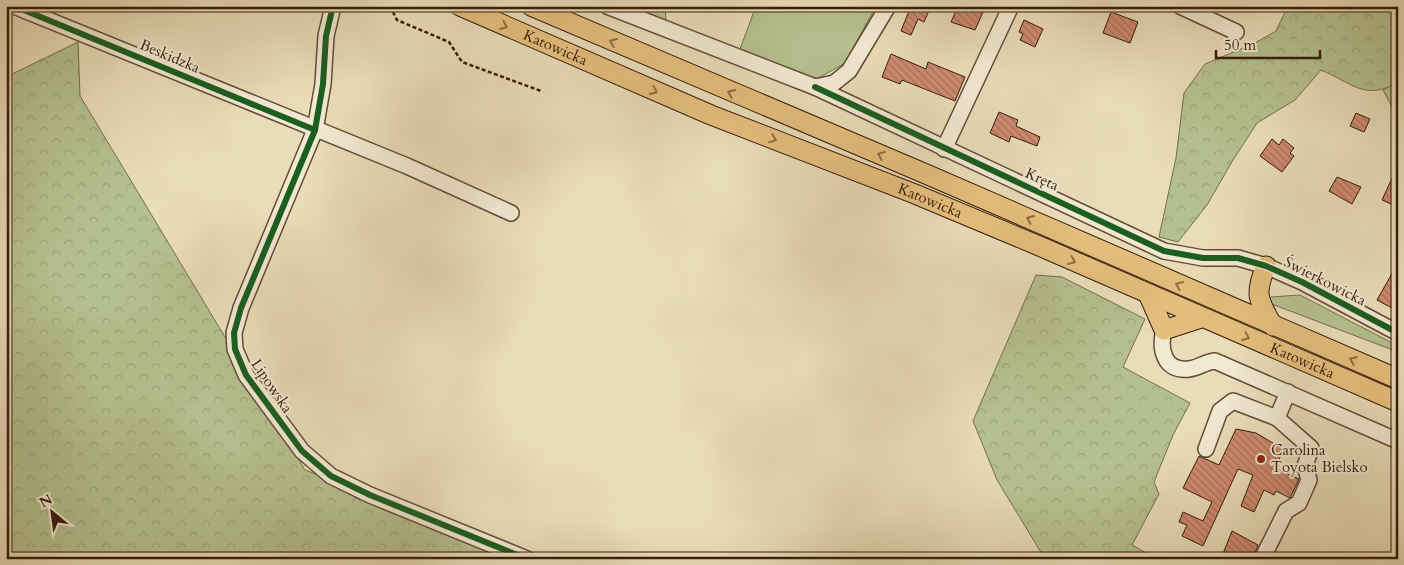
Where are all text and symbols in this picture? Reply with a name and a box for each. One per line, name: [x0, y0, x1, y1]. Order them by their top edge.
one-way arrow: [499, 19, 508, 30]
street label: Katowicka: [520, 25, 591, 70]
scale bar: [1216, 28, 1320, 60]
street label: Beskidzka: [137, 34, 204, 78]
text: 50 m: [1224, 35, 1256, 55]
one-way arrow: [609, 37, 618, 48]
one-way arrow: [649, 85, 657, 95]
one-way arrow: [727, 88, 736, 99]
one-way arrow: [768, 133, 777, 143]
one-way arrow: [877, 151, 886, 161]
street label: Kręta: [1022, 163, 1062, 195]
street label: Katowicka: [895, 178, 966, 223]
one-way arrow: [1026, 215, 1035, 226]
street label: Świerkowicka: [1280, 252, 1370, 311]
one-way arrow: [1067, 255, 1076, 266]
one-way arrow: [1175, 280, 1184, 291]
one-way arrow: [1241, 331, 1250, 342]
street label: Katowicka: [1267, 338, 1338, 383]
street label: Lipowska: [247, 355, 298, 417]
one-way arrow: [1349, 355, 1358, 366]
place label: Carolina Toyota Bielsko: [1271, 440, 1368, 477]
marker: Carolina Toyota Bielsko: [1255, 453, 1267, 465]
north arrow: [28, 488, 78, 538]
text: N: [36, 490, 56, 512]

